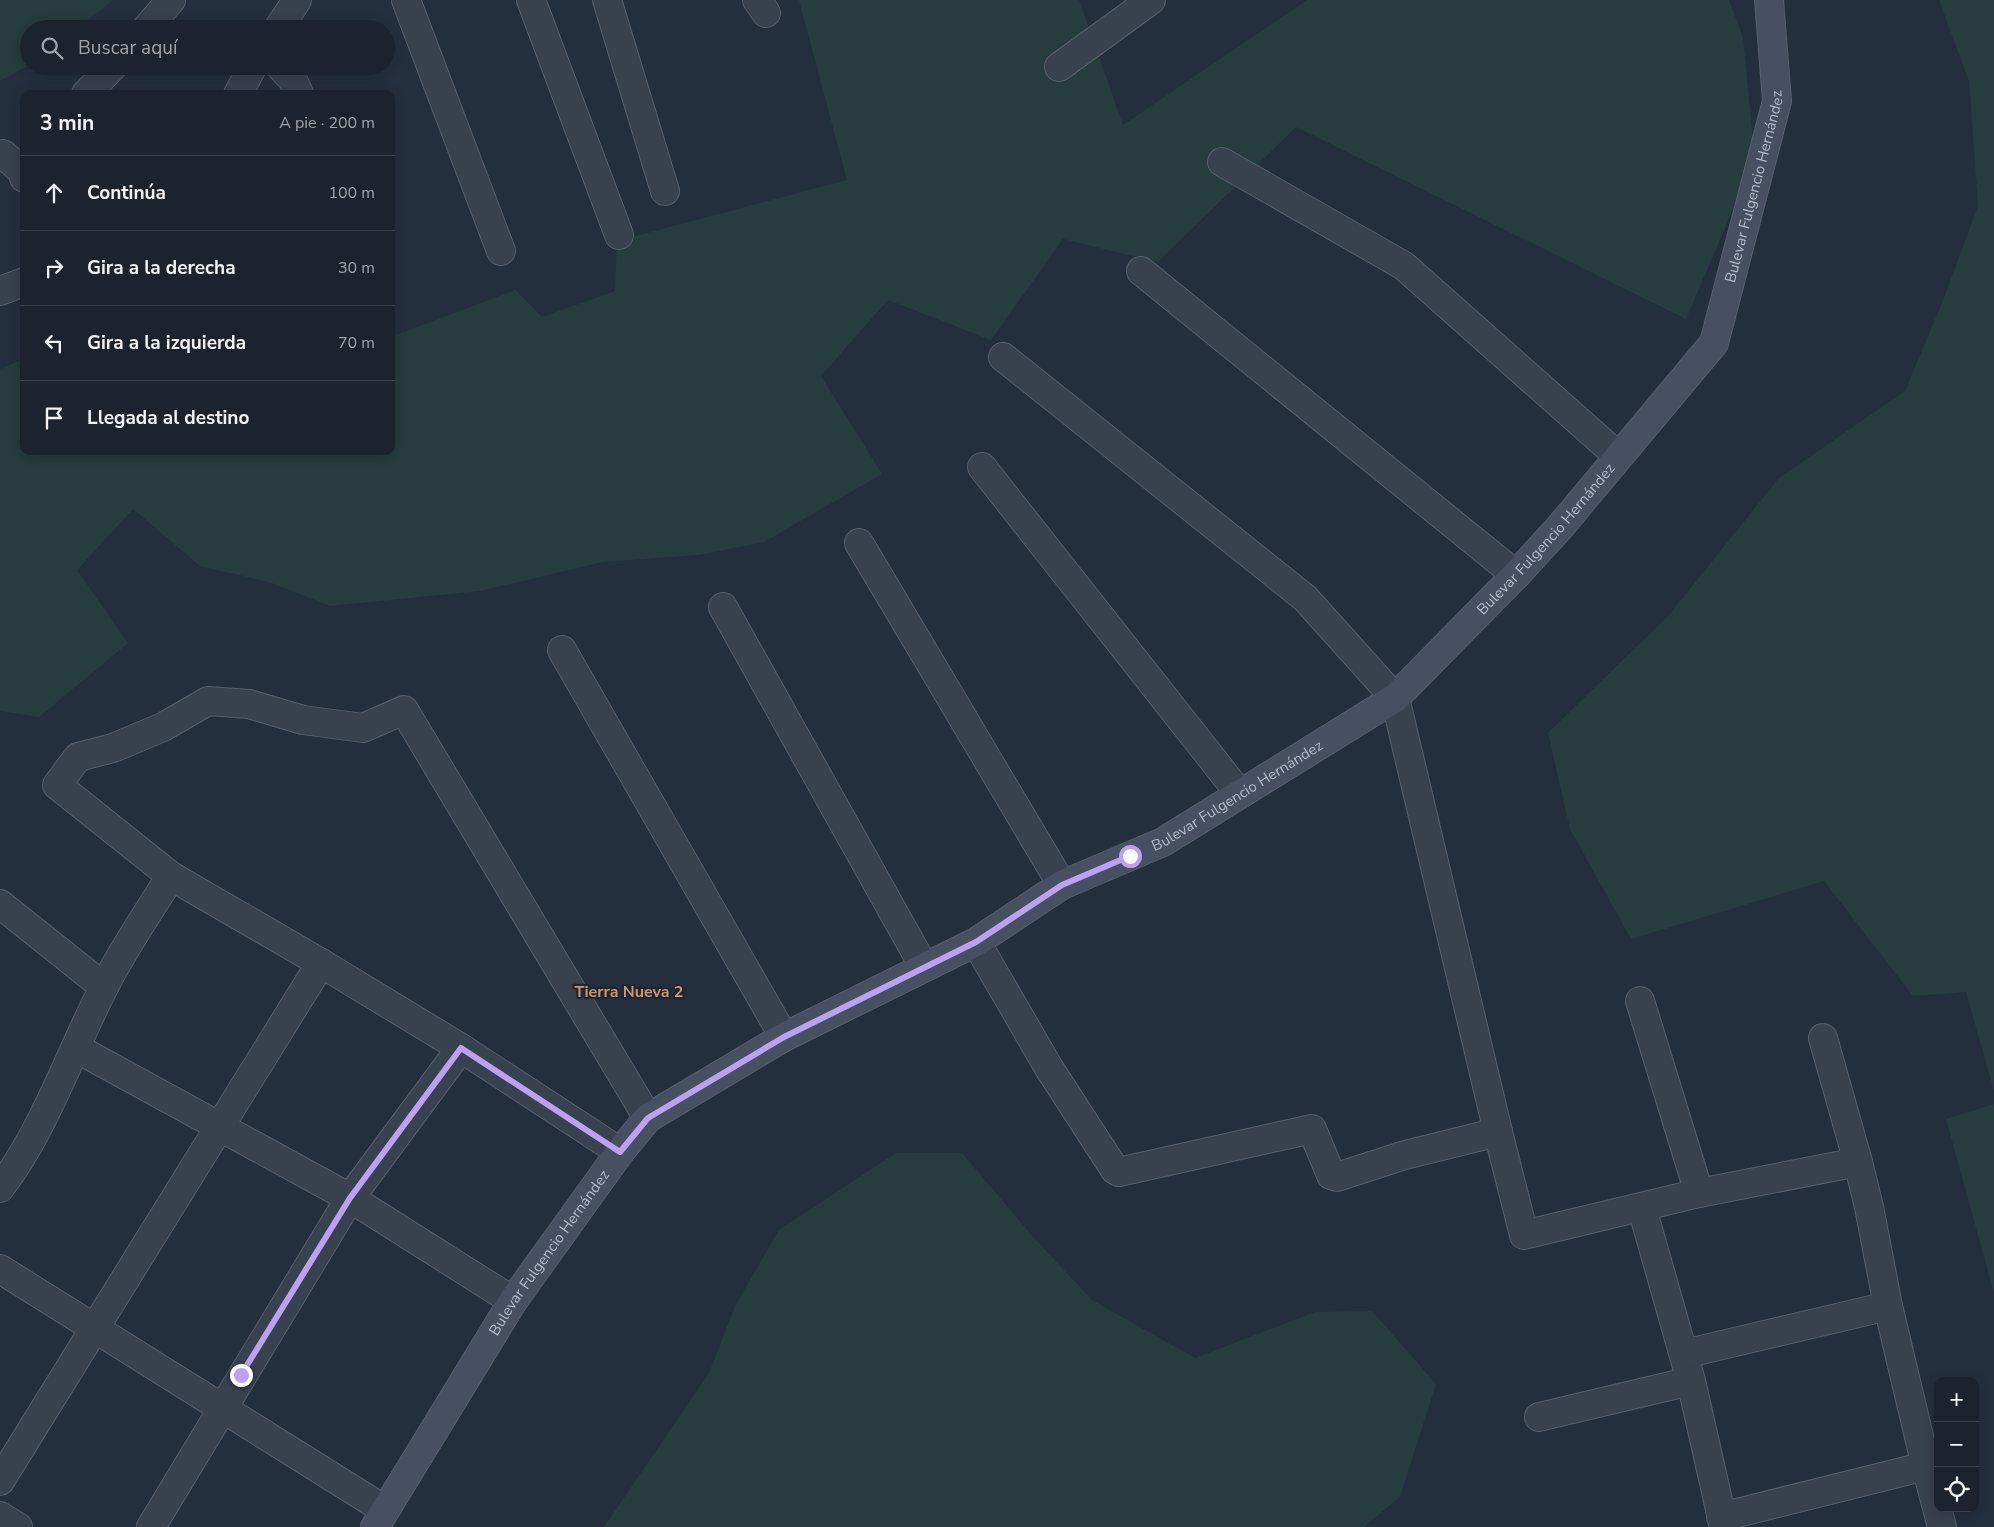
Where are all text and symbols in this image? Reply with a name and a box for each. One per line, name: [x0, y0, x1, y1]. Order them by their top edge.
search box: [20, 20, 395, 75]
icon: search: [38, 34, 66, 62]
text: Buscar aquí: [78, 35, 177, 61]
street label: Bulevar Fulgencio Hernández: [1720, 90, 1788, 285]
text: 3 min: [40, 109, 94, 137]
text: A pie · 200 m: [279, 112, 375, 134]
icon: ahead: [40, 179, 68, 207]
text: Continúa: [87, 180, 166, 206]
text: 100 m: [328, 182, 375, 204]
icon: right: [40, 254, 68, 282]
text: Gira a la derecha: [87, 255, 236, 281]
text: 30 m: [338, 257, 375, 279]
icon: left: [40, 329, 68, 357]
text: Gira a la izquierda: [87, 330, 246, 356]
text: 70 m: [338, 332, 375, 354]
icon: arrive: [40, 404, 68, 432]
text: Llegada al destino: [87, 405, 249, 431]
street label: Bulevar Fulgencio Hernández: [1472, 459, 1619, 619]
street label: Bulevar Fulgencio Hernández: [1148, 735, 1327, 856]
route start: [1119, 845, 1142, 868]
district label: Tierra Nueva 2: [575, 981, 683, 1003]
street label: Bulevar Fulgencio Hernández: [484, 1166, 614, 1339]
route end: [230, 1364, 253, 1387]
map controls: [1934, 1377, 1979, 1512]
button: +: [1934, 1377, 1979, 1422]
button: −: [1934, 1422, 1979, 1467]
button: locate: [1934, 1467, 1979, 1512]

